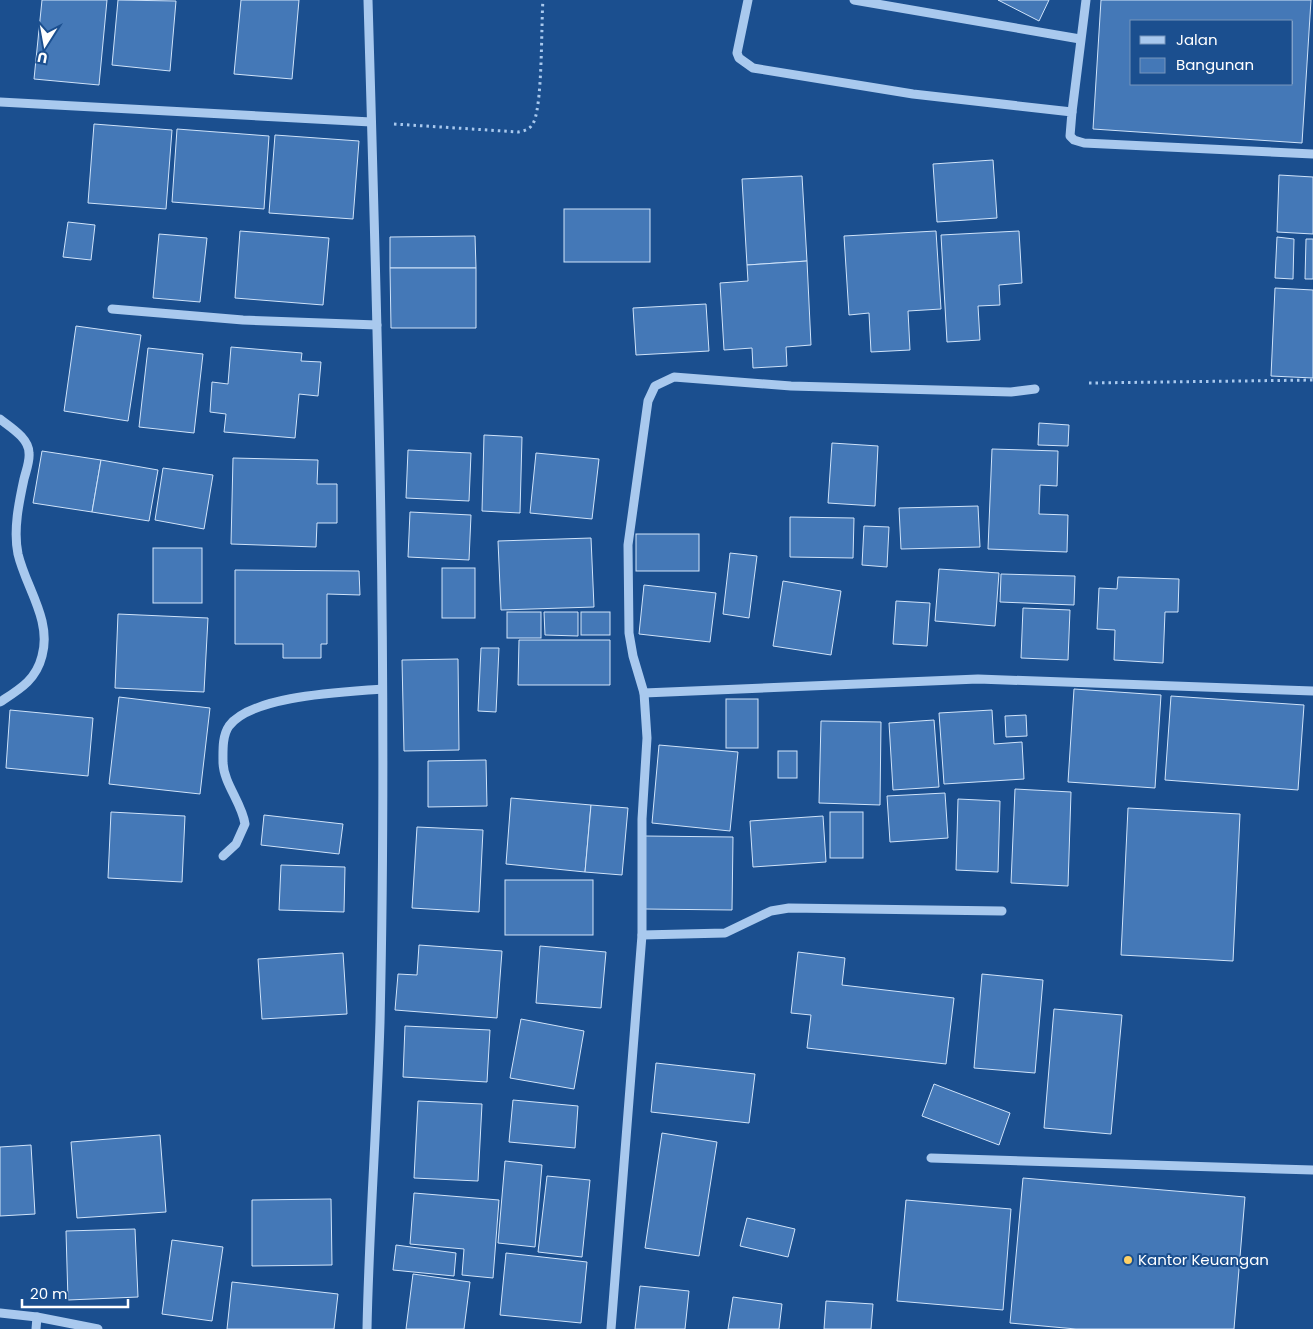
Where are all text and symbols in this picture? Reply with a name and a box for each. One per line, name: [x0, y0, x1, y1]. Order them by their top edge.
north arrow: [20, 20, 70, 70]
legend: [1130, 20, 1293, 85]
text: Jalan: [1176, 29, 1218, 50]
text: U: [36, 47, 49, 69]
text: Bangunan: [1176, 54, 1254, 75]
place label: Kantor Keuangan: [1138, 1249, 1269, 1270]
marker: Kantor Keuangan: [1122, 1254, 1134, 1266]
scale bar: [22, 1276, 129, 1308]
text: 20 m: [30, 1283, 68, 1304]

